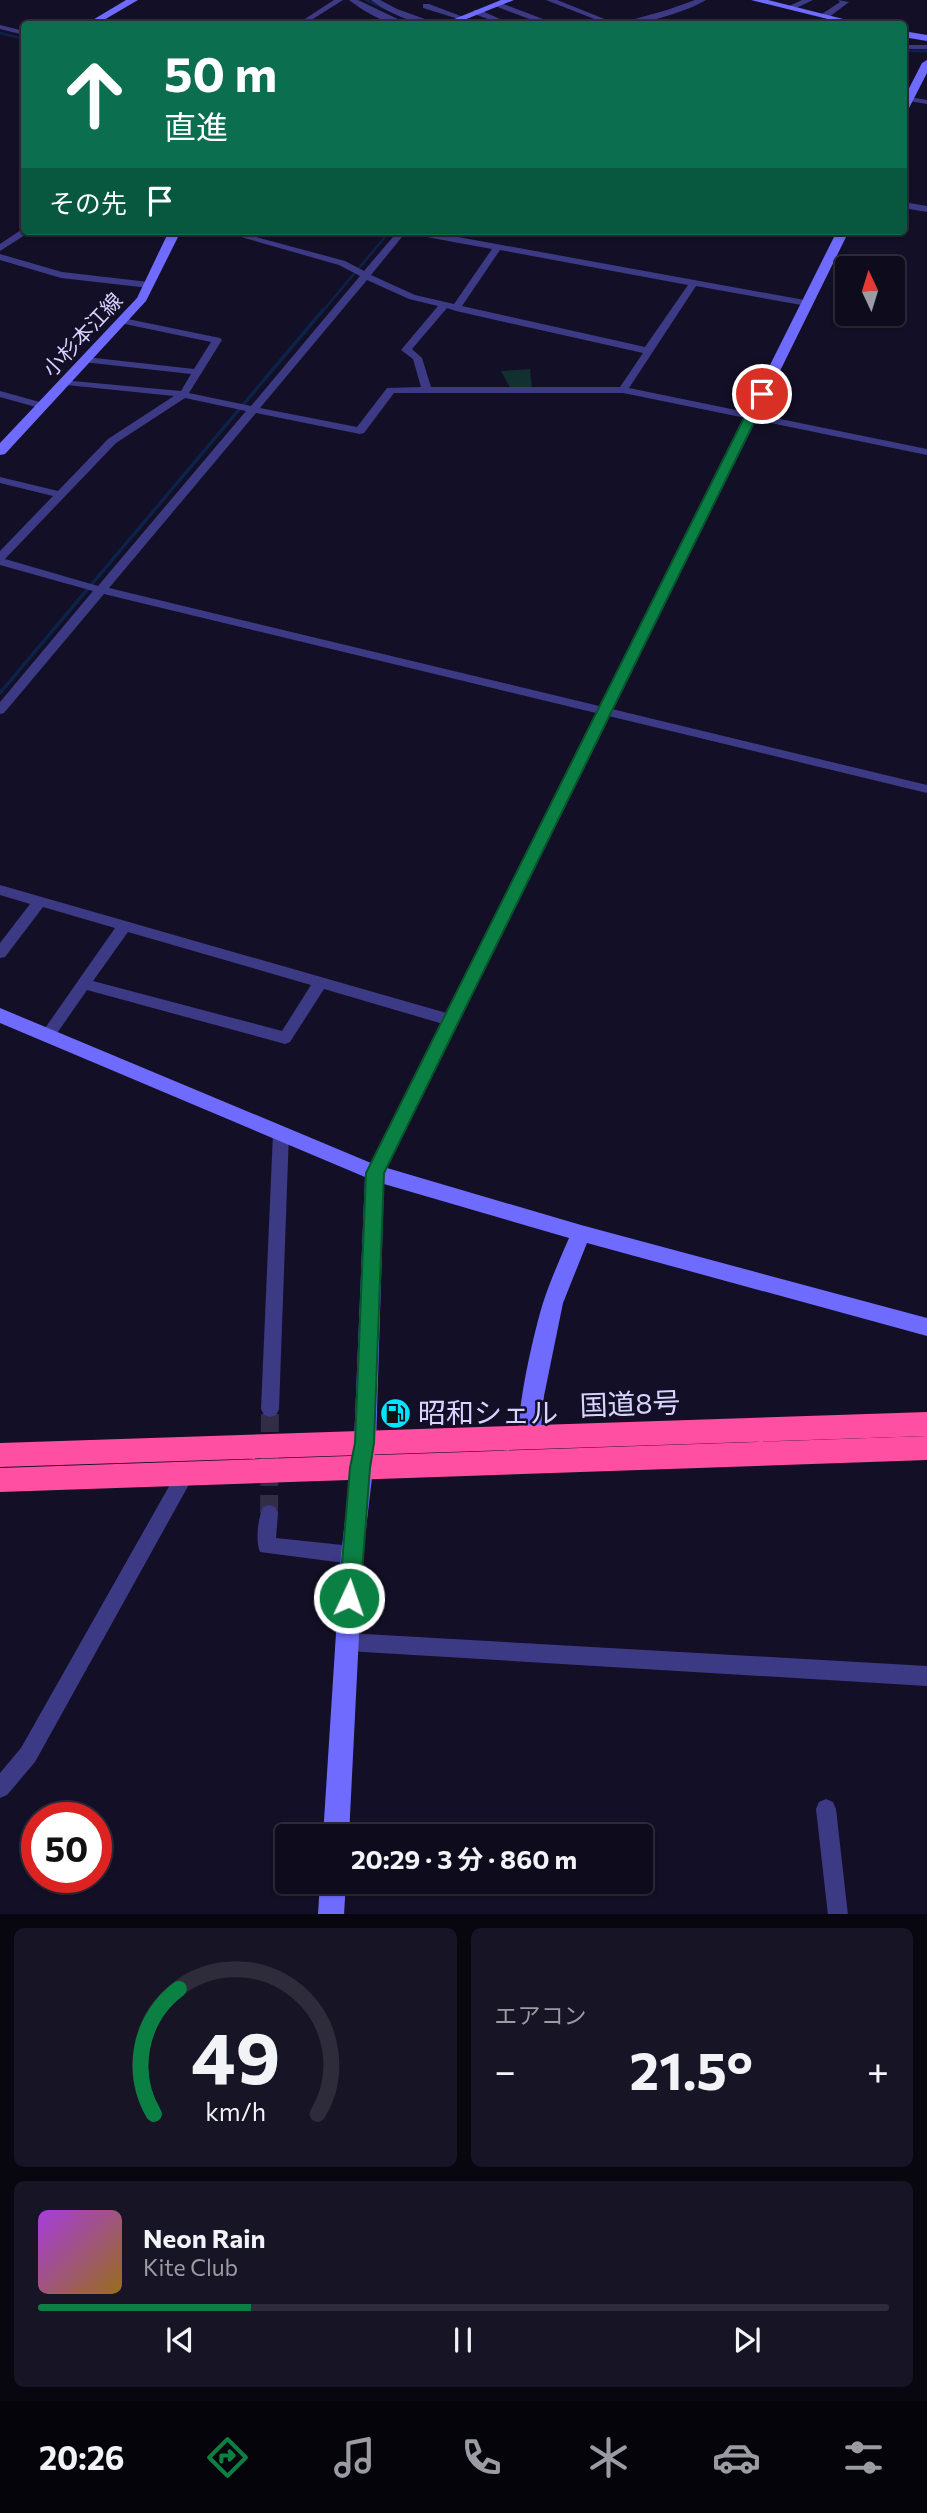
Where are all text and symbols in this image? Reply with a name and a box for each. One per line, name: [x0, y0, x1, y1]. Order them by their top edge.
text: 50 m: [164, 42, 277, 102]
icon: ahead: [49, 49, 140, 140]
text: 直進: [164, 106, 228, 146]
icon: arrive: [141, 182, 179, 220]
text: その先: [49, 187, 127, 218]
north arrow: [835, 256, 905, 326]
map controls: [835, 256, 905, 326]
street label: 小杉本江線: [37, 287, 127, 381]
pin: [732, 364, 792, 424]
icon: arrive: [743, 375, 781, 413]
street label: 国道8号: [579, 1384, 681, 1422]
place label: 昭和シェル: [418, 1395, 558, 1429]
fuel station icon: 昭和シェル: [378, 1396, 412, 1430]
position arrow: [312, 1561, 386, 1635]
speed limit sign: 50: [21, 1802, 112, 1893]
text: 20:29 · 3 分 · 860 m: [351, 1843, 577, 1874]
text: エアコン: [495, 2001, 587, 2029]
text: 49: [190, 2010, 280, 2099]
text: 21.5°: [630, 2037, 753, 2101]
text: −: [495, 2046, 516, 2093]
text: +: [867, 2046, 889, 2093]
text: km/h: [205, 2095, 266, 2125]
text: Neon Rain: [143, 2222, 266, 2253]
text: Kite Club: [143, 2253, 238, 2281]
icon: previous: [161, 2321, 199, 2359]
icon: pause: [444, 2321, 482, 2359]
icon: next: [728, 2321, 766, 2359]
icon: directions: [203, 2433, 252, 2482]
icon: music: [330, 2433, 379, 2482]
icon: phone: [457, 2433, 506, 2482]
icon: climate: [584, 2433, 633, 2482]
icon: car: [712, 2433, 761, 2482]
icon: filters: [839, 2433, 888, 2482]
text: 20:26: [39, 2437, 125, 2477]

